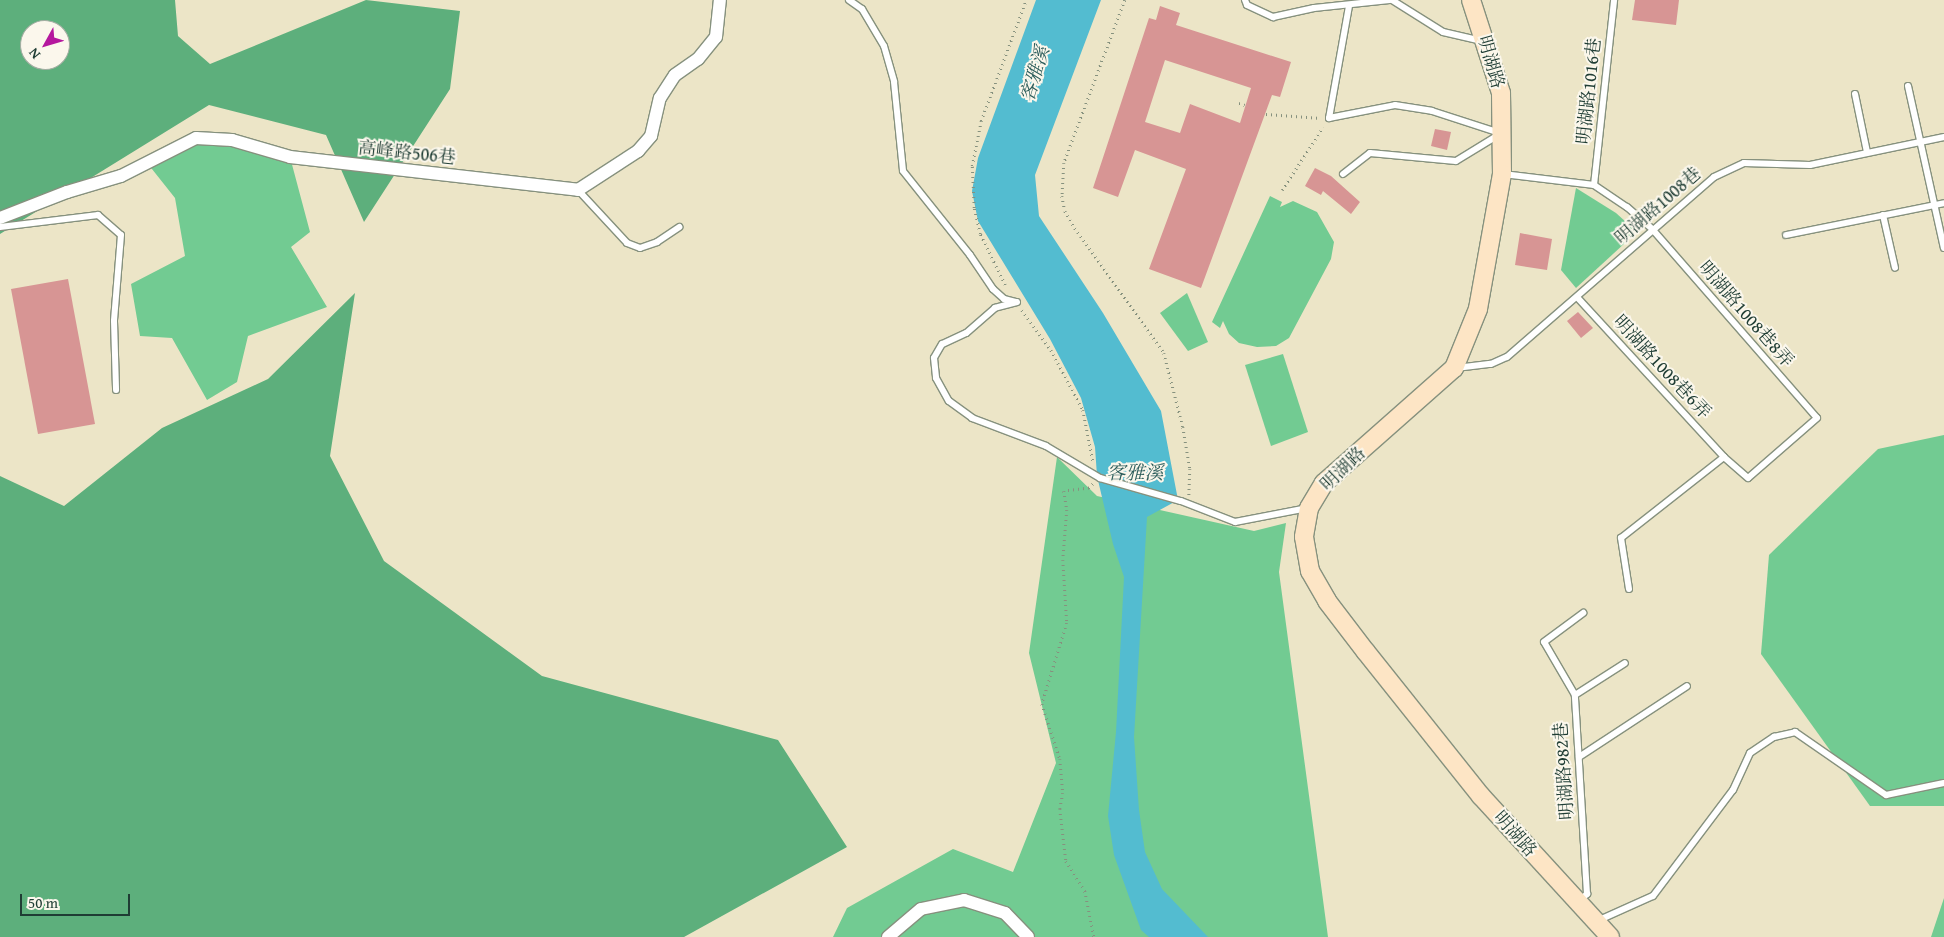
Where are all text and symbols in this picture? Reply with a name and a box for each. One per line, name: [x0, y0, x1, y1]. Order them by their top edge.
north arrow: [20, 20, 70, 70]
street label: 明湖路: [1473, 33, 1509, 91]
street label: 明湖路1016巷: [1573, 37, 1605, 145]
water label: 客雅溪: [1016, 43, 1054, 105]
text: N: [23, 44, 45, 64]
street label: 高峰路506巷: [357, 137, 457, 169]
street label: 明湖路1008巷: [1611, 163, 1705, 249]
street label: 明湖路1008巷8弄: [1694, 257, 1798, 371]
street label: 明湖路1008巷6弄: [1609, 311, 1715, 423]
street label: 明湖路: [1316, 442, 1370, 496]
water label: 客雅溪: [1107, 462, 1163, 484]
street label: 明湖路982巷: [1550, 721, 1578, 821]
street label: 明湖路: [1489, 807, 1541, 861]
scale bar: [22, 884, 132, 916]
text: 50 m: [28, 892, 58, 913]

